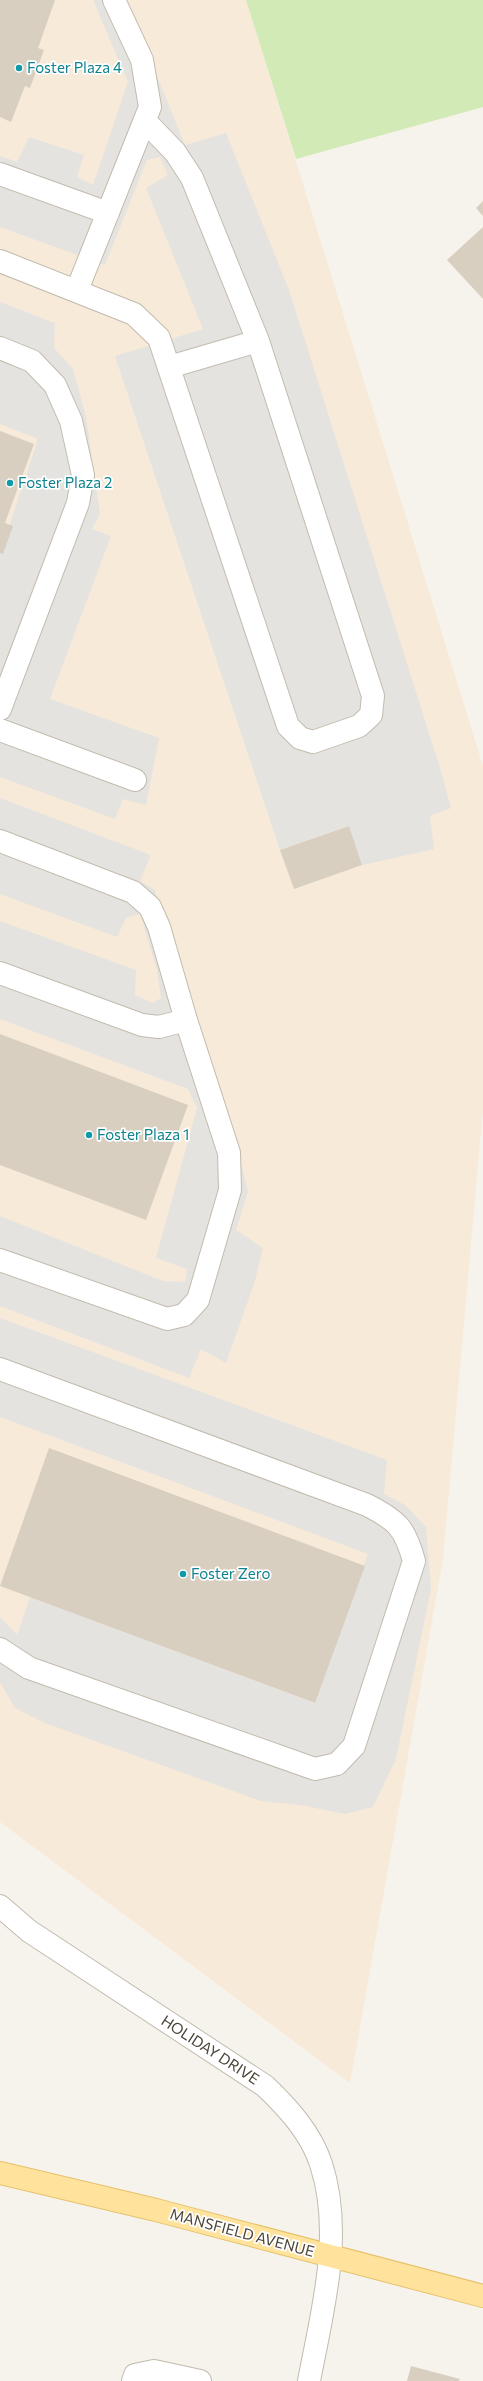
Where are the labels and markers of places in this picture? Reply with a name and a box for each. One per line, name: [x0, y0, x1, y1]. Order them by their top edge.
place label: Foster Plaza 4: [27, 58, 122, 76]
marker: Foster Plaza 4: [14, 63, 24, 73]
place label: Foster Plaza 2: [18, 473, 112, 491]
marker: Foster Plaza 2: [5, 478, 15, 488]
place label: Foster Plaza 1: [97, 1125, 189, 1143]
marker: Foster Plaza 1: [84, 1130, 94, 1140]
place label: Foster Zero: [191, 1564, 270, 1582]
marker: Foster Zero: [178, 1569, 188, 1579]

